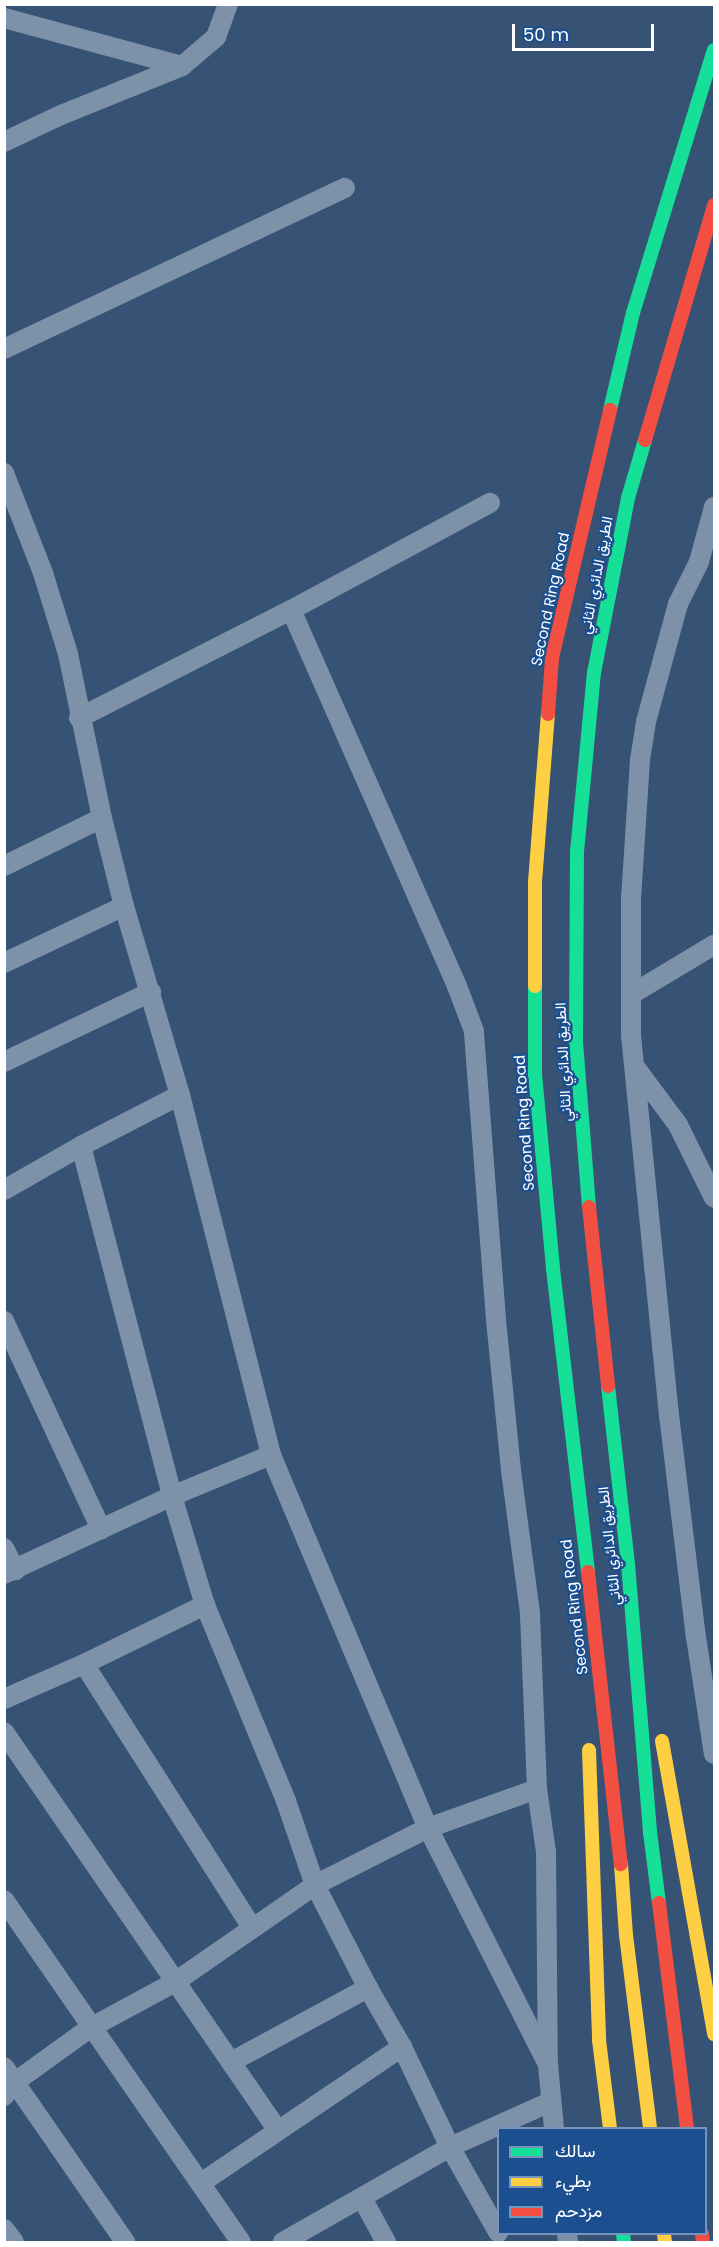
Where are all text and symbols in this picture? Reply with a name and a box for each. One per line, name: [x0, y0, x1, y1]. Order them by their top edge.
scale bar: [515, 12, 658, 50]
text: 50 m: [523, 22, 569, 47]
street label: الطريق الدائري الثاني: [576, 515, 616, 635]
street label: Second Ring Road: [527, 531, 573, 667]
street label: الطريق الدائري الثاني: [551, 1002, 575, 1122]
street label: Second Ring Road: [510, 1054, 538, 1192]
street label: الطريق الدائري الثاني: [594, 1486, 624, 1606]
street label: Second Ring Road: [557, 1538, 591, 1676]
legend: [497, 2127, 707, 2235]
text: سالك: [555, 2138, 595, 2163]
text: بطيء: [555, 2168, 591, 2193]
text: مزدحم: [555, 2198, 602, 2223]

